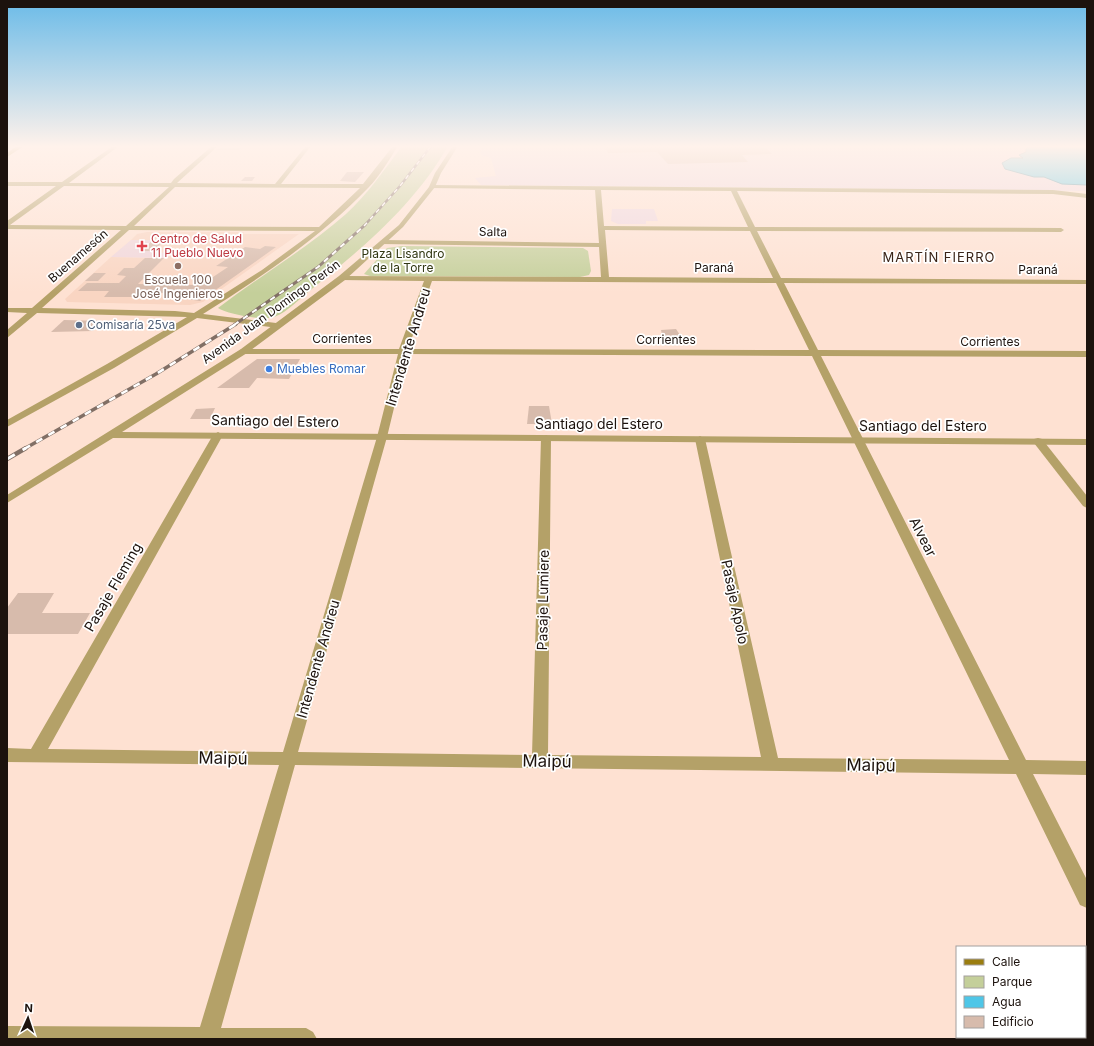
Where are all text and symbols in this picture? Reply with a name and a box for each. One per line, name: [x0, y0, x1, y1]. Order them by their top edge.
street label: Salta: [479, 224, 507, 239]
street label: Buenamesón: [45, 226, 110, 286]
place label: Centro de Salud 11 Pueblo Nuevo: [151, 231, 243, 260]
marker: Centro de Salud 11 Pueblo Nuevo: [136, 240, 148, 252]
park label: Plaza Lisandro de la Torre: [362, 246, 444, 275]
district label: MARTÍN FIERRO: [882, 249, 996, 265]
street label: Avenida Juan Domingo Perón: [199, 256, 343, 367]
street label: Paraná: [694, 260, 734, 275]
marker: Escuela 100 José Ingenieros: [173, 261, 183, 271]
street label: Paraná: [1018, 262, 1058, 277]
place label: Escuela 100 José Ingenieros: [133, 272, 223, 301]
street label: Intendente Andreu: [381, 286, 434, 408]
place label: Comisaría 25va: [87, 317, 175, 332]
marker: Comisaría 25va: [74, 320, 84, 330]
street label: Corrientes: [312, 331, 372, 346]
street label: Corrientes: [636, 332, 696, 347]
street label: Corrientes: [960, 334, 1020, 349]
place label: Muebles Romar: [277, 361, 366, 376]
marker: Muebles Romar: [264, 364, 274, 374]
street label: Santiago del Estero: [211, 411, 339, 430]
street label: Santiago del Estero: [535, 415, 663, 432]
street label: Santiago del Estero: [859, 417, 987, 434]
street label: Alvear: [906, 514, 941, 559]
street label: Pasaje Fleming: [80, 539, 145, 634]
street label: Pasaje Lumiere: [533, 549, 552, 651]
street label: Pasaje Apolo: [718, 558, 753, 646]
street label: Intendente Andreu: [292, 598, 343, 720]
street label: Maipú: [198, 748, 248, 768]
street label: Maipú: [522, 751, 572, 771]
street label: Maipú: [846, 755, 896, 775]
legend: [956, 946, 1086, 1038]
text: Calle: [992, 954, 1020, 969]
text: Parque: [992, 974, 1032, 989]
text: Agua: [992, 994, 1021, 1009]
north arrow: [8, 998, 48, 1038]
text: N: [24, 1001, 33, 1015]
text: Edificio: [992, 1014, 1034, 1029]

